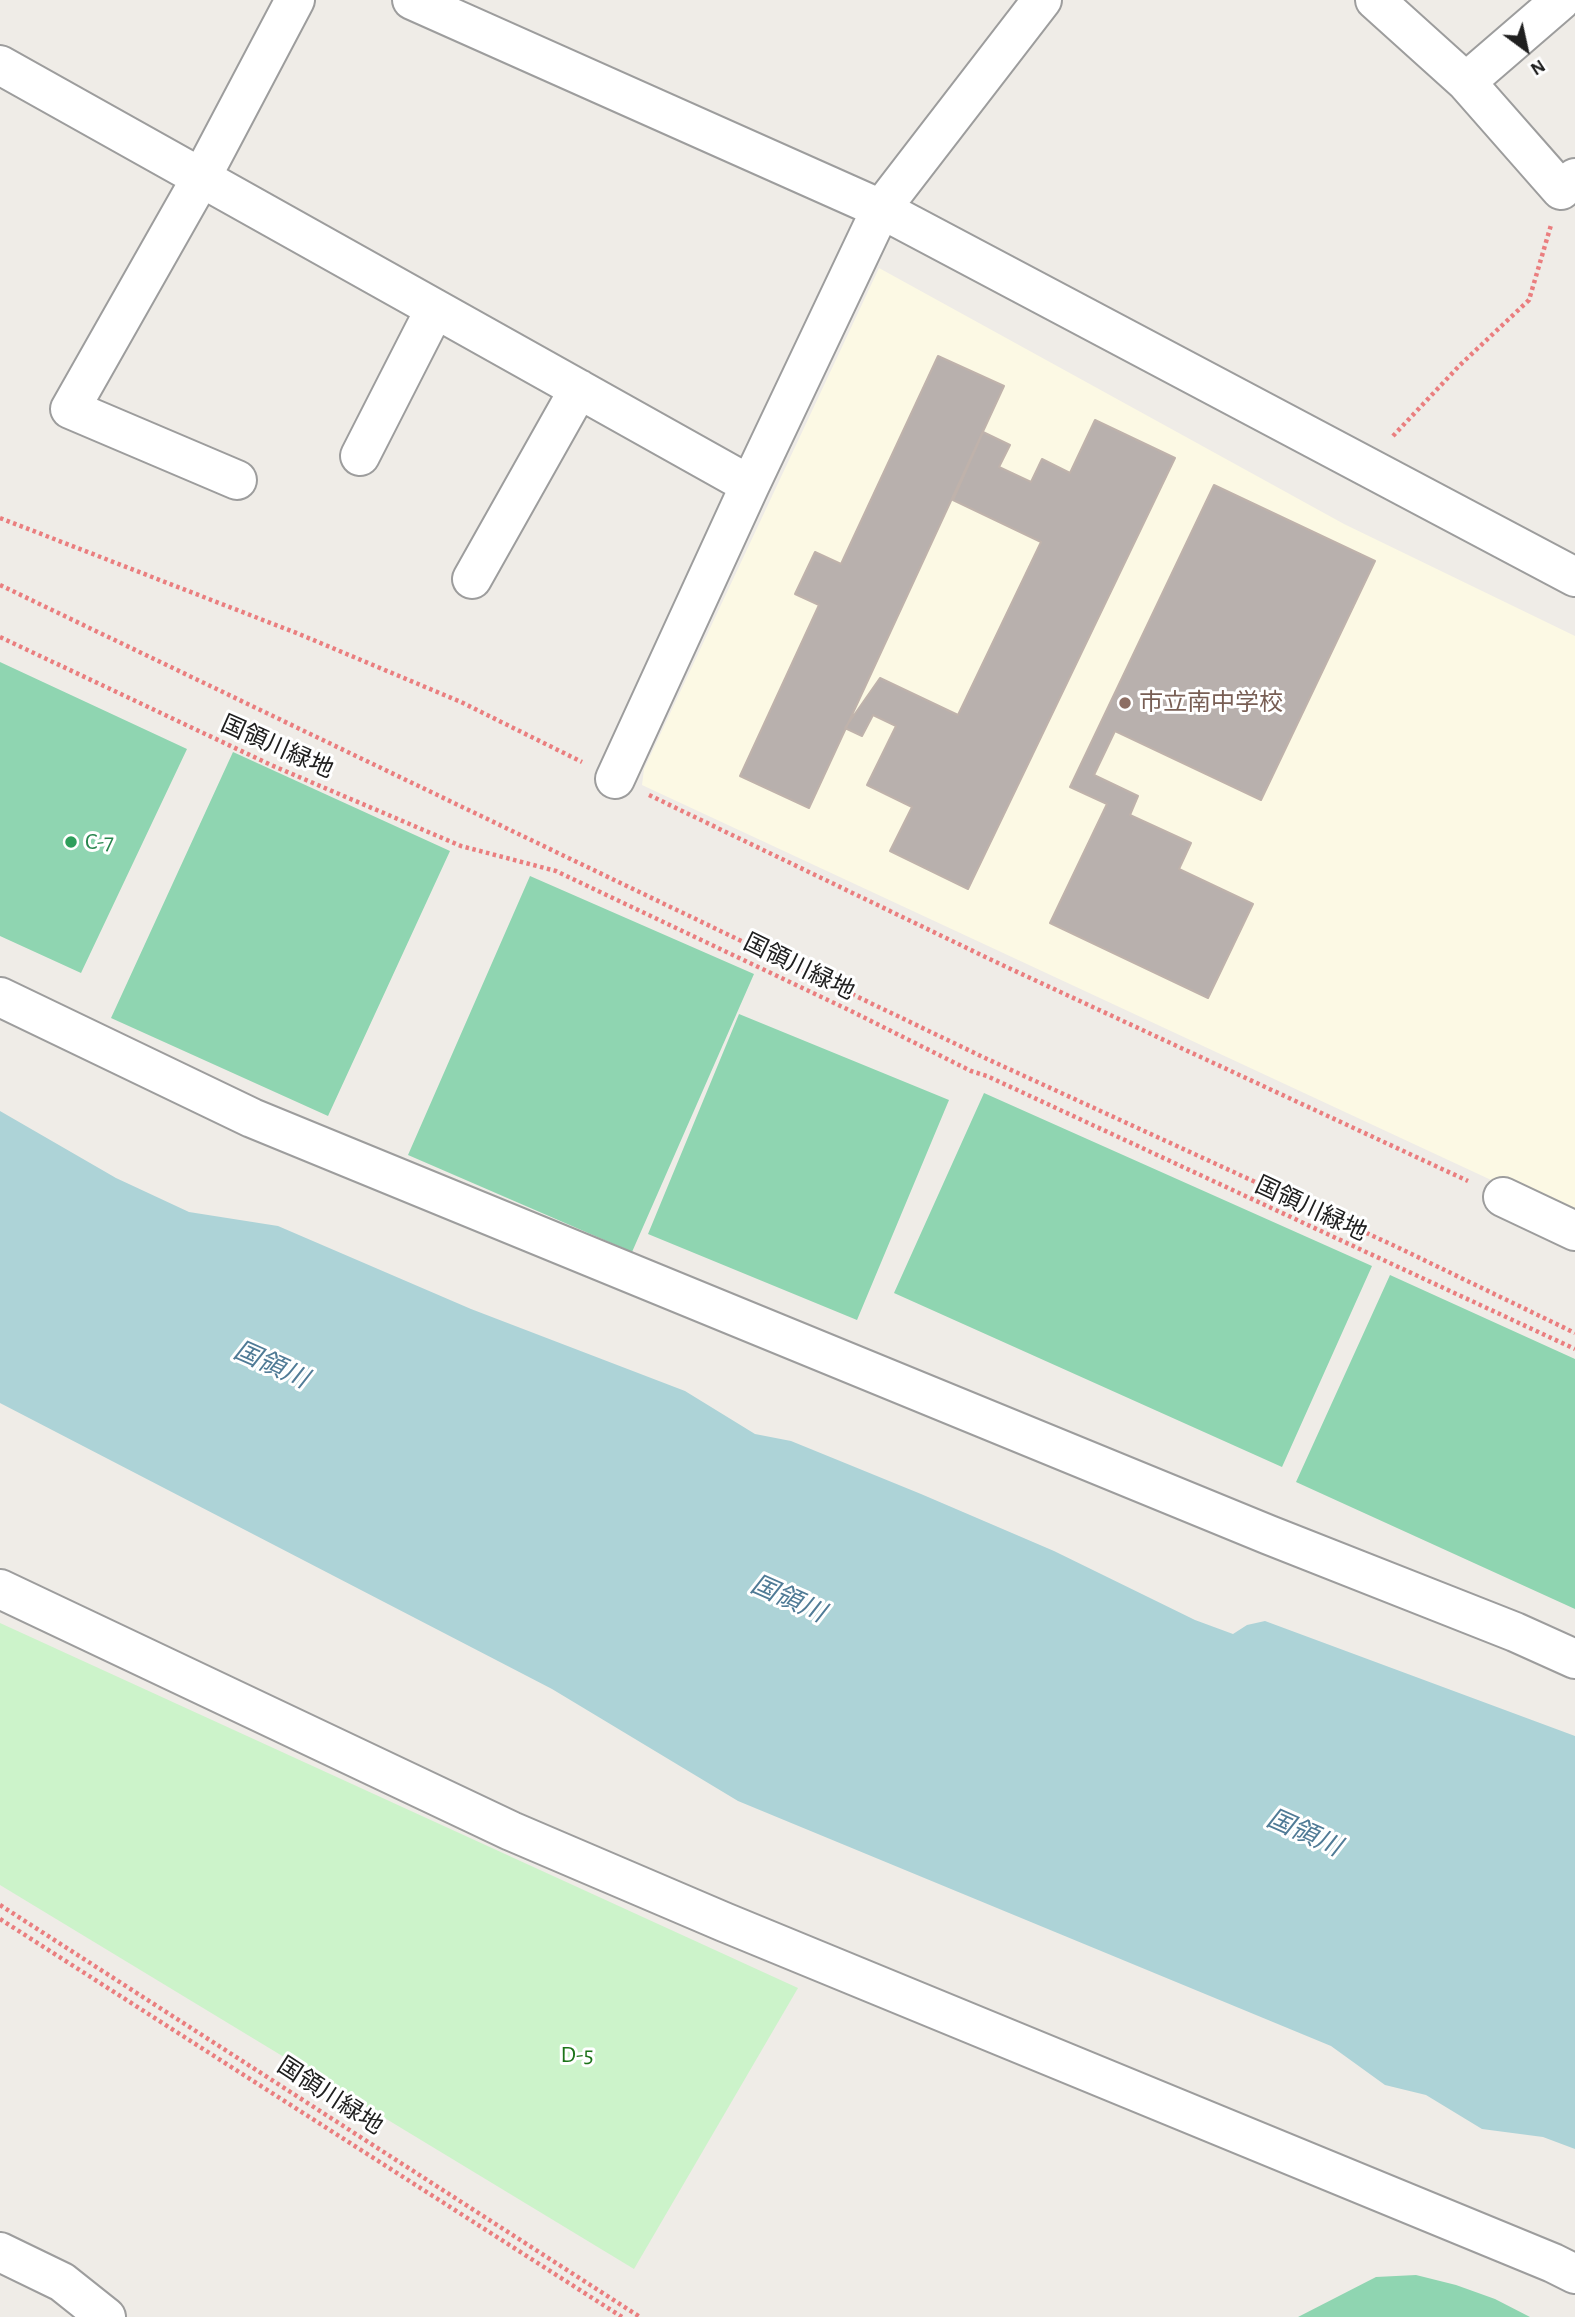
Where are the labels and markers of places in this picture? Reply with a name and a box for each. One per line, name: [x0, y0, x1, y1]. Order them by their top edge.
place label: 市立南中学校: [1139, 689, 1283, 717]
marker: 市立南中学校: [1117, 695, 1133, 711]
place label: C-7: [85, 828, 114, 856]
marker: C-7: [63, 834, 79, 850]

